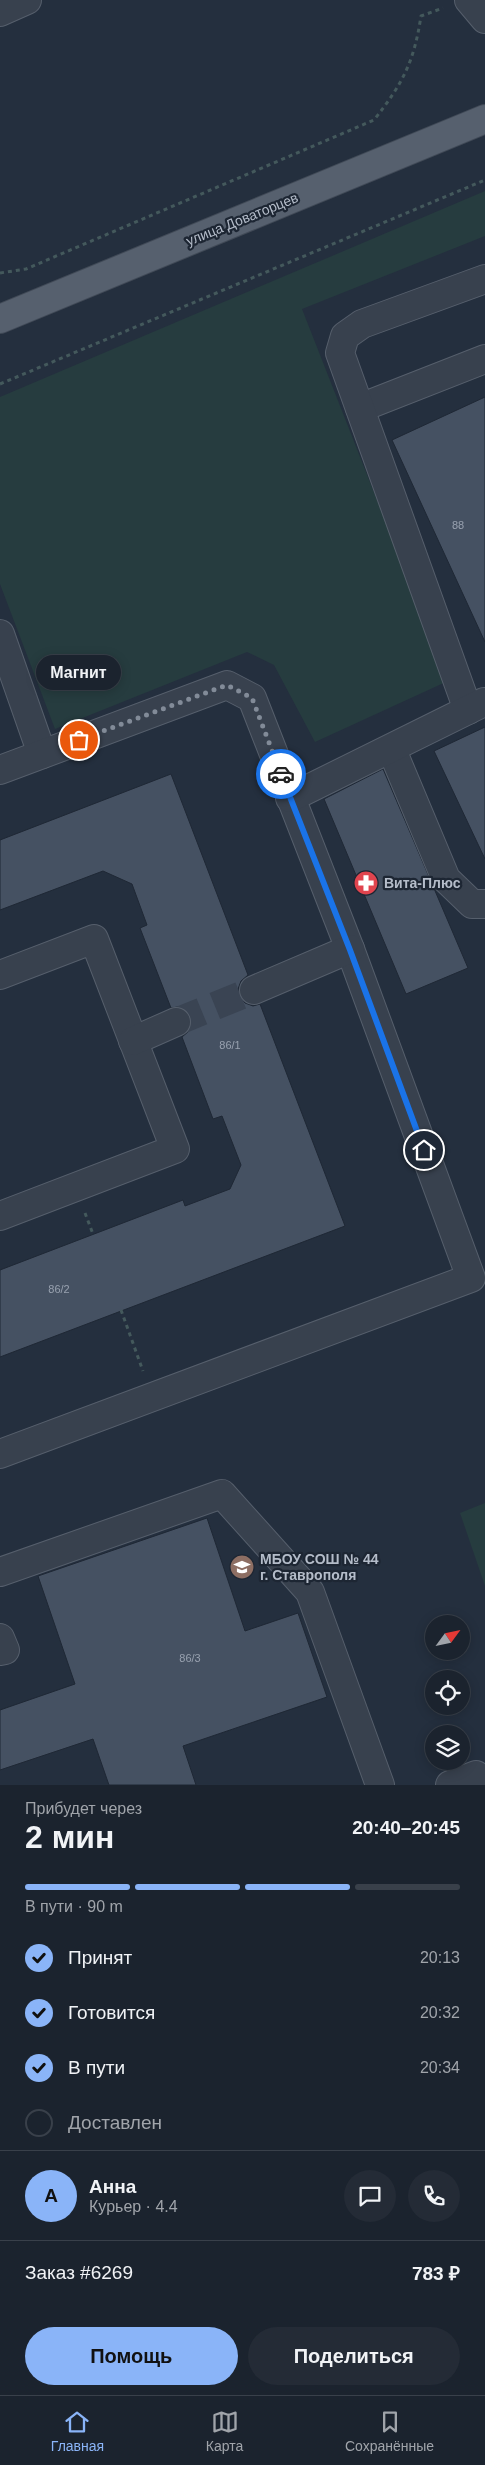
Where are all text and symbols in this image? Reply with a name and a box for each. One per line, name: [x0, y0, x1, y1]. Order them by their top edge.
street label: улица Доваторцев: [184, 189, 300, 249]
house number: 88: [452, 519, 464, 531]
callout: Магнит: [36, 655, 122, 690]
text: Магнит: [50, 664, 107, 681]
pin: [58, 719, 100, 761]
icon: bag: [65, 726, 93, 754]
courier: [256, 749, 306, 799]
icon: car: [267, 760, 295, 788]
pharmacy icon: Вита-Плюс: [353, 870, 379, 896]
place label: Вита-Плюс: [384, 875, 461, 891]
house number: 86/1: [219, 1039, 241, 1051]
pin: [403, 1129, 445, 1171]
icon: home: [410, 1136, 438, 1164]
house number: 86/2: [48, 1283, 70, 1295]
place label: МБОУ СОШ № 44 г. Ставрополя: [260, 1551, 379, 1583]
school or university icon: МБОУ СОШ № 44 г. Ставрополя: [229, 1554, 255, 1580]
north arrow: [425, 1615, 470, 1660]
map controls: [425, 1615, 470, 1770]
house number: 86/3: [179, 1652, 201, 1664]
button: locate: [425, 1670, 470, 1715]
button: layers: [425, 1725, 470, 1770]
text: Прибудет через: [25, 1800, 142, 1817]
text: 20:40–20:45: [352, 1817, 460, 1838]
text: 2 мин: [25, 1819, 114, 1855]
text: В пути · 90 m: [25, 1898, 123, 1915]
icon: check: [25, 1944, 53, 1972]
text: Принят: [68, 1947, 132, 1968]
text: 20:13: [420, 1949, 460, 1966]
icon: check: [25, 1999, 53, 2027]
text: Готовится: [68, 2002, 155, 2023]
text: 20:32: [420, 2004, 460, 2021]
icon: check: [25, 2054, 53, 2082]
text: В пути: [68, 2057, 125, 2078]
text: 20:34: [420, 2059, 460, 2076]
text: Доставлен: [68, 2112, 162, 2133]
button: chat: [344, 2170, 396, 2222]
button: phone: [408, 2170, 460, 2222]
text: Анна: [89, 2176, 136, 2197]
text: А: [44, 2185, 58, 2206]
text: Курьер · 4.4: [89, 2198, 178, 2215]
text: Заказ #6269: [25, 2262, 133, 2283]
text: 783 ₽: [412, 2263, 460, 2284]
button: Помощь: [25, 2327, 238, 2385]
button: Поделиться: [248, 2327, 460, 2385]
tab: Главная: [51, 2408, 104, 2454]
tab: Карта: [206, 2408, 243, 2454]
tab: Сохранённые: [345, 2408, 434, 2454]

